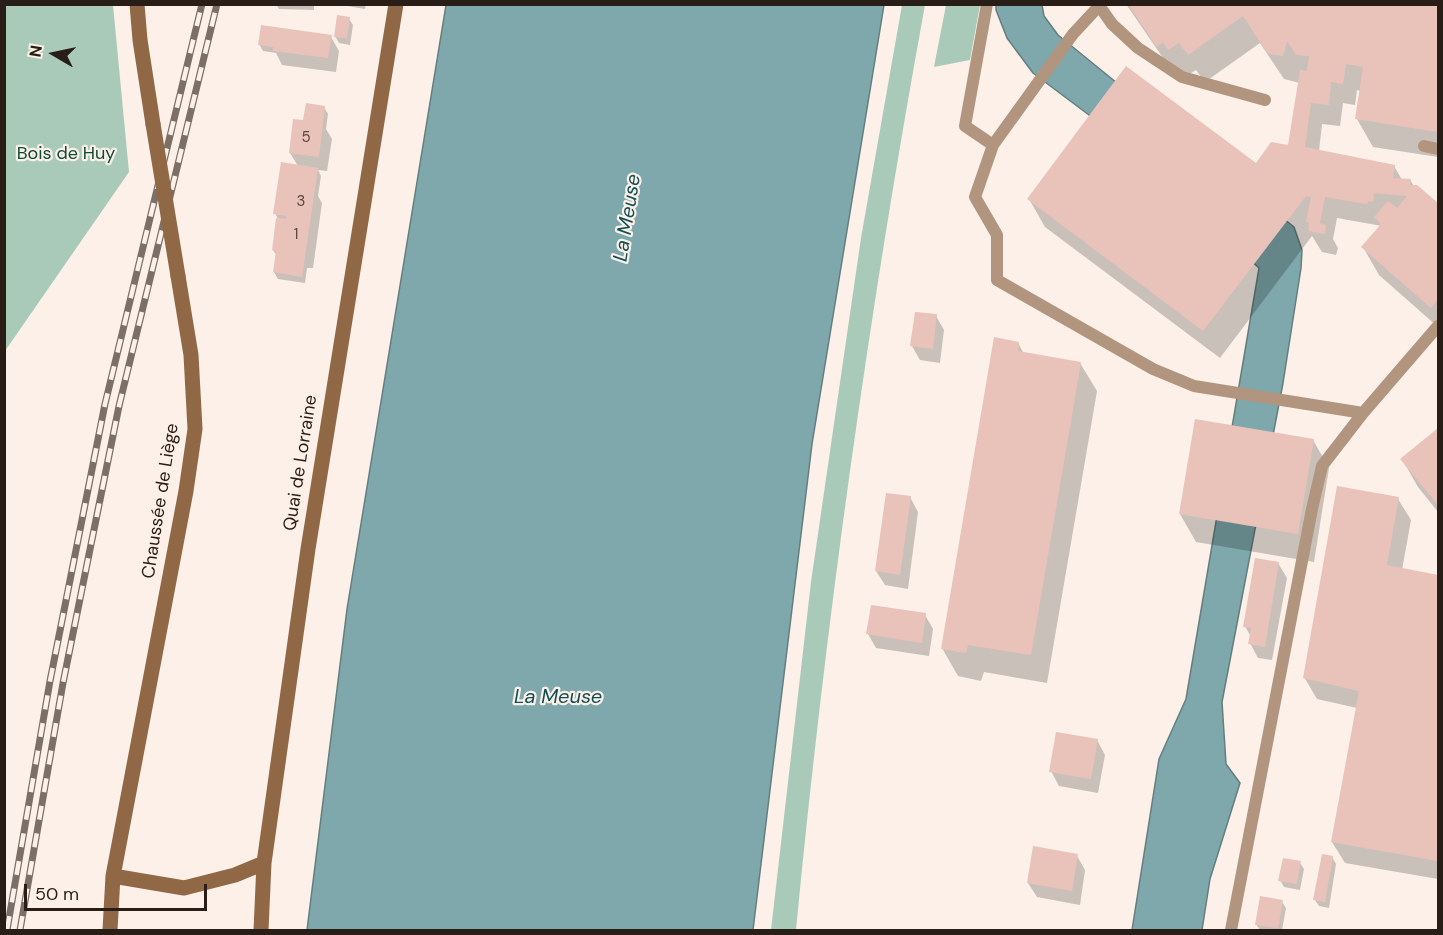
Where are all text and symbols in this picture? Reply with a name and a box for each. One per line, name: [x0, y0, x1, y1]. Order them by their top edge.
north arrow: [24, 24, 84, 84]
text: N: [24, 44, 47, 59]
house number: 5: [301, 129, 311, 147]
park label: Bois de Huy: [17, 143, 115, 165]
water label: La Meuse: [609, 173, 647, 263]
house number: 3: [297, 193, 305, 211]
house number: 1: [294, 226, 298, 244]
street label: Quai de Lorraine: [280, 394, 322, 532]
street label: Chaussée de Liège: [138, 422, 184, 580]
water label: La Meuse: [514, 686, 602, 710]
scale bar: [27, 872, 210, 910]
text: 50 m: [35, 882, 79, 906]

